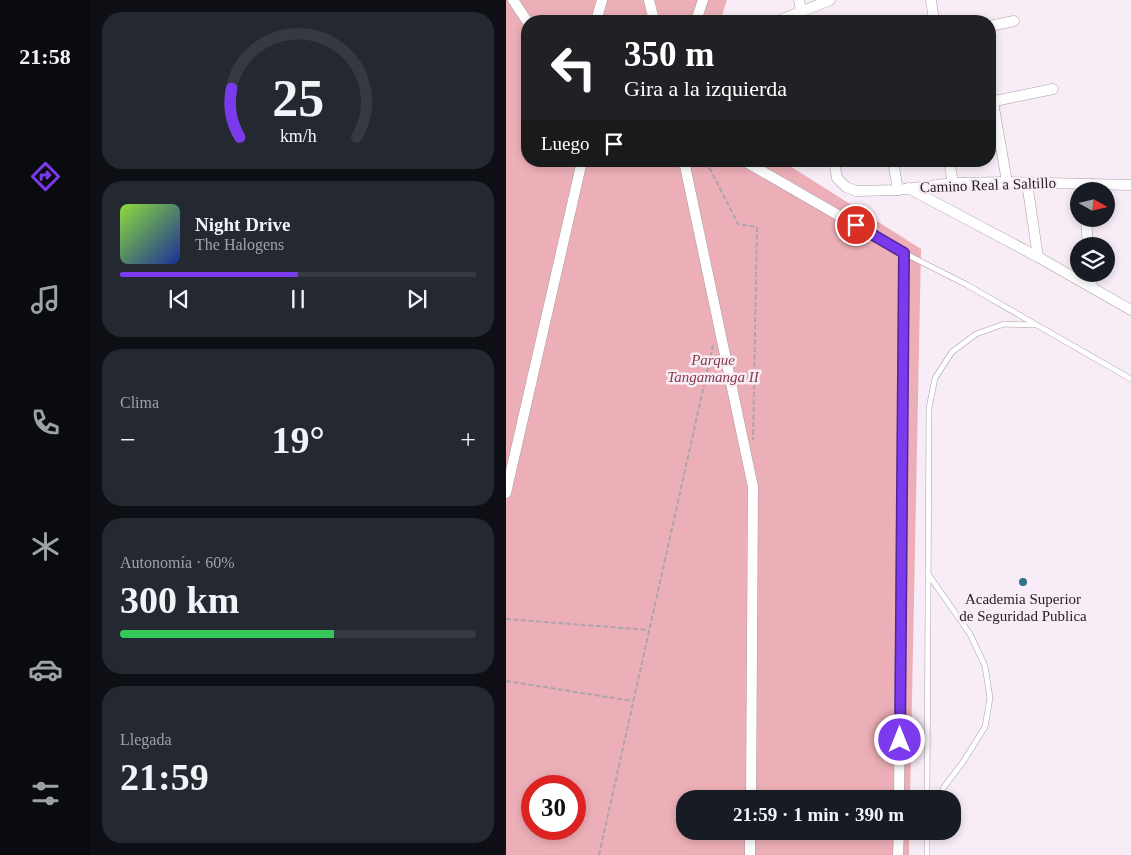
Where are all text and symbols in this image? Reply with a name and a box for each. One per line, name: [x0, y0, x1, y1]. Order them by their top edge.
icon: left: [541, 35, 606, 100]
text: 350 m: [624, 35, 714, 74]
text: 21:58: [19, 44, 71, 69]
text: 25: [272, 70, 324, 127]
text: Gira a la izquierda: [624, 76, 787, 101]
text: km/h: [280, 126, 316, 146]
icon: arrive: [600, 130, 628, 158]
text: Luego: [541, 133, 590, 154]
icon: directions: [28, 159, 63, 194]
street label: Camino Real a Saltillo: [920, 175, 1056, 195]
north arrow: [1070, 182, 1115, 228]
map controls: [1070, 182, 1115, 282]
pin: [835, 204, 877, 246]
icon: arrive: [842, 211, 870, 239]
text: Night Drive: [195, 214, 291, 235]
text: The Halogens: [195, 236, 284, 253]
button: layers: [1070, 237, 1115, 282]
icon: music: [28, 282, 63, 317]
icon: previous: [165, 285, 193, 313]
icon: pause: [284, 285, 312, 313]
icon: next: [403, 285, 431, 313]
park label: Parque Tangamanga II: [667, 352, 760, 385]
text: Clima: [120, 394, 159, 411]
icon: phone: [28, 405, 63, 440]
text: 19°: [271, 419, 325, 461]
text: −: [120, 424, 136, 455]
text: +: [460, 424, 476, 455]
icon: climate: [28, 529, 63, 564]
text: Autonomía · 60%: [120, 554, 235, 571]
marker: Academia Superior de Seguridad Publica: [1017, 576, 1029, 588]
text: 300 km: [120, 579, 239, 621]
place label: Academia Superior de Seguridad Publica: [959, 591, 1087, 624]
icon: car: [28, 652, 63, 687]
position arrow: [873, 713, 925, 765]
text: Llegada: [120, 731, 172, 748]
text: 21:59: [120, 756, 209, 798]
speed limit sign: 30: [521, 775, 586, 840]
icon: filters: [28, 776, 63, 811]
text: 21:59 · 1 min · 390 m: [733, 804, 904, 825]

